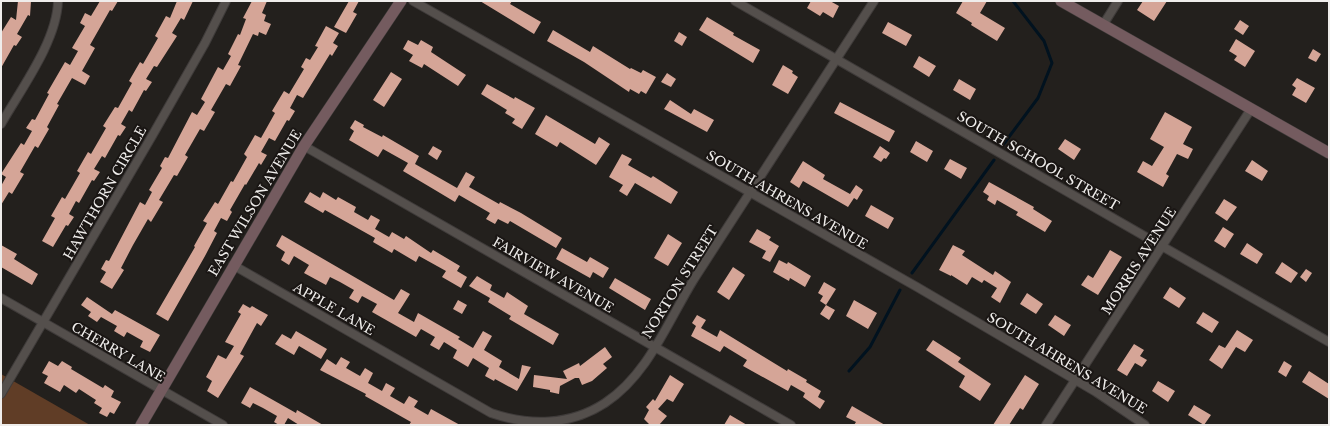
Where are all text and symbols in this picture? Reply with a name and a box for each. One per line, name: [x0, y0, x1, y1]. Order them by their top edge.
street label: SOUTH SCHOOL STREET: [954, 108, 1122, 215]
street label: HAWTHORN CIRCLE: [60, 123, 150, 263]
street label: EAST WILSON AVENUE: [205, 127, 305, 279]
street label: SOUTH AHRENS AVENUE: [703, 147, 871, 253]
street label: MORRIS AVENUE: [1098, 204, 1180, 318]
street label: NORTON STREET: [638, 222, 722, 342]
street label: FAIRVIEW AVENUE: [489, 233, 617, 317]
street label: APPLE LANE: [289, 278, 378, 339]
street label: SOUTH AHRENS AVENUE: [984, 308, 1150, 418]
street label: CHERRY LANE: [68, 318, 168, 386]

